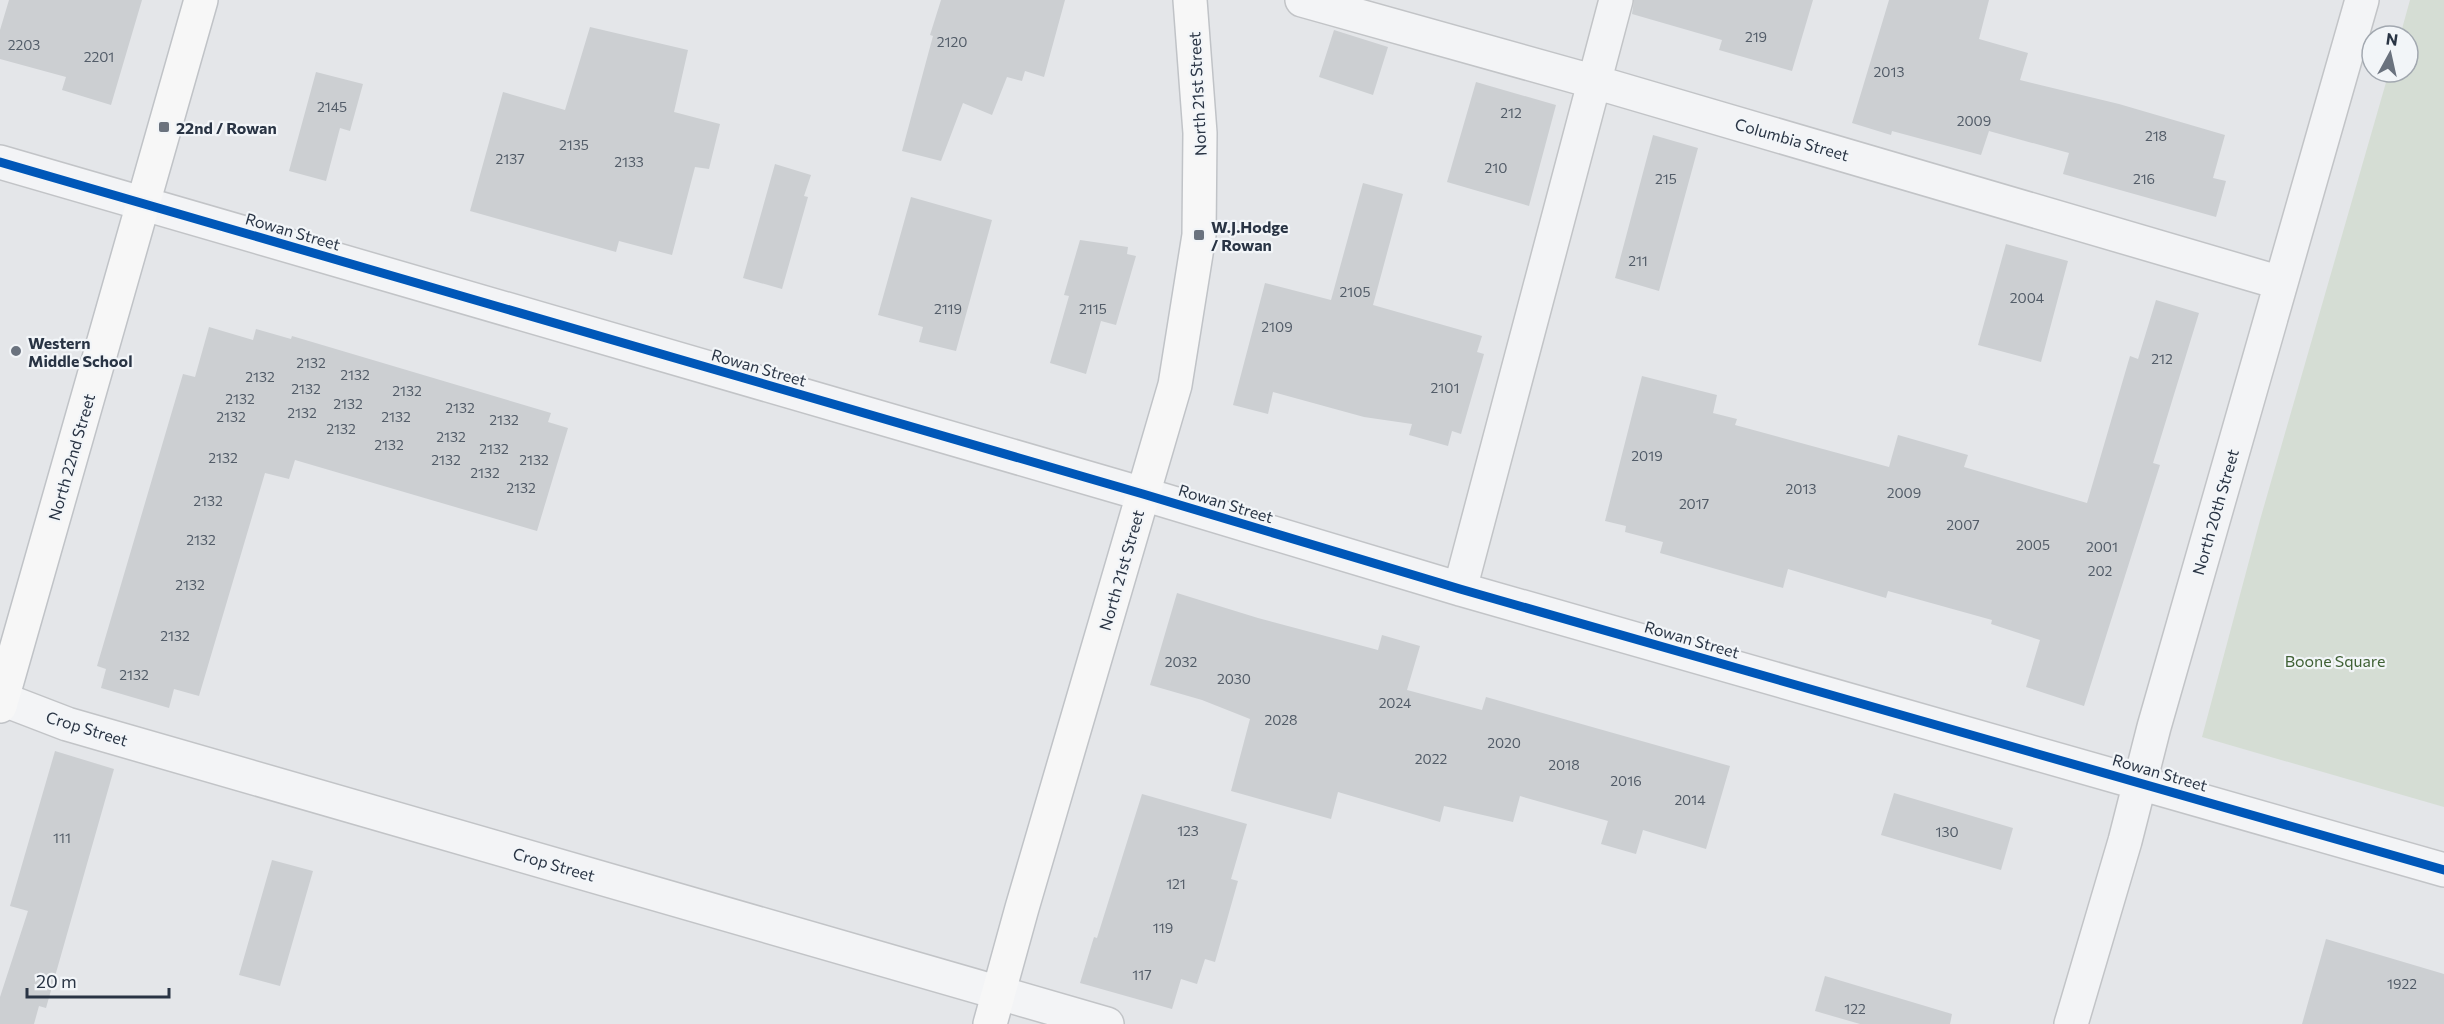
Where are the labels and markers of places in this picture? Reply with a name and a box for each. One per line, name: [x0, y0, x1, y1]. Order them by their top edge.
place label: 22nd / Rowan: [176, 118, 277, 137]
marker: 22nd / Rowan: [157, 120, 171, 134]
place label: W.J.Hodge / Rowan: [1211, 217, 1288, 254]
marker: W.J.Hodge / Rowan: [1192, 228, 1206, 242]
place label: Western Middle School: [28, 333, 133, 370]
marker: Western Middle School: [9, 344, 23, 358]

